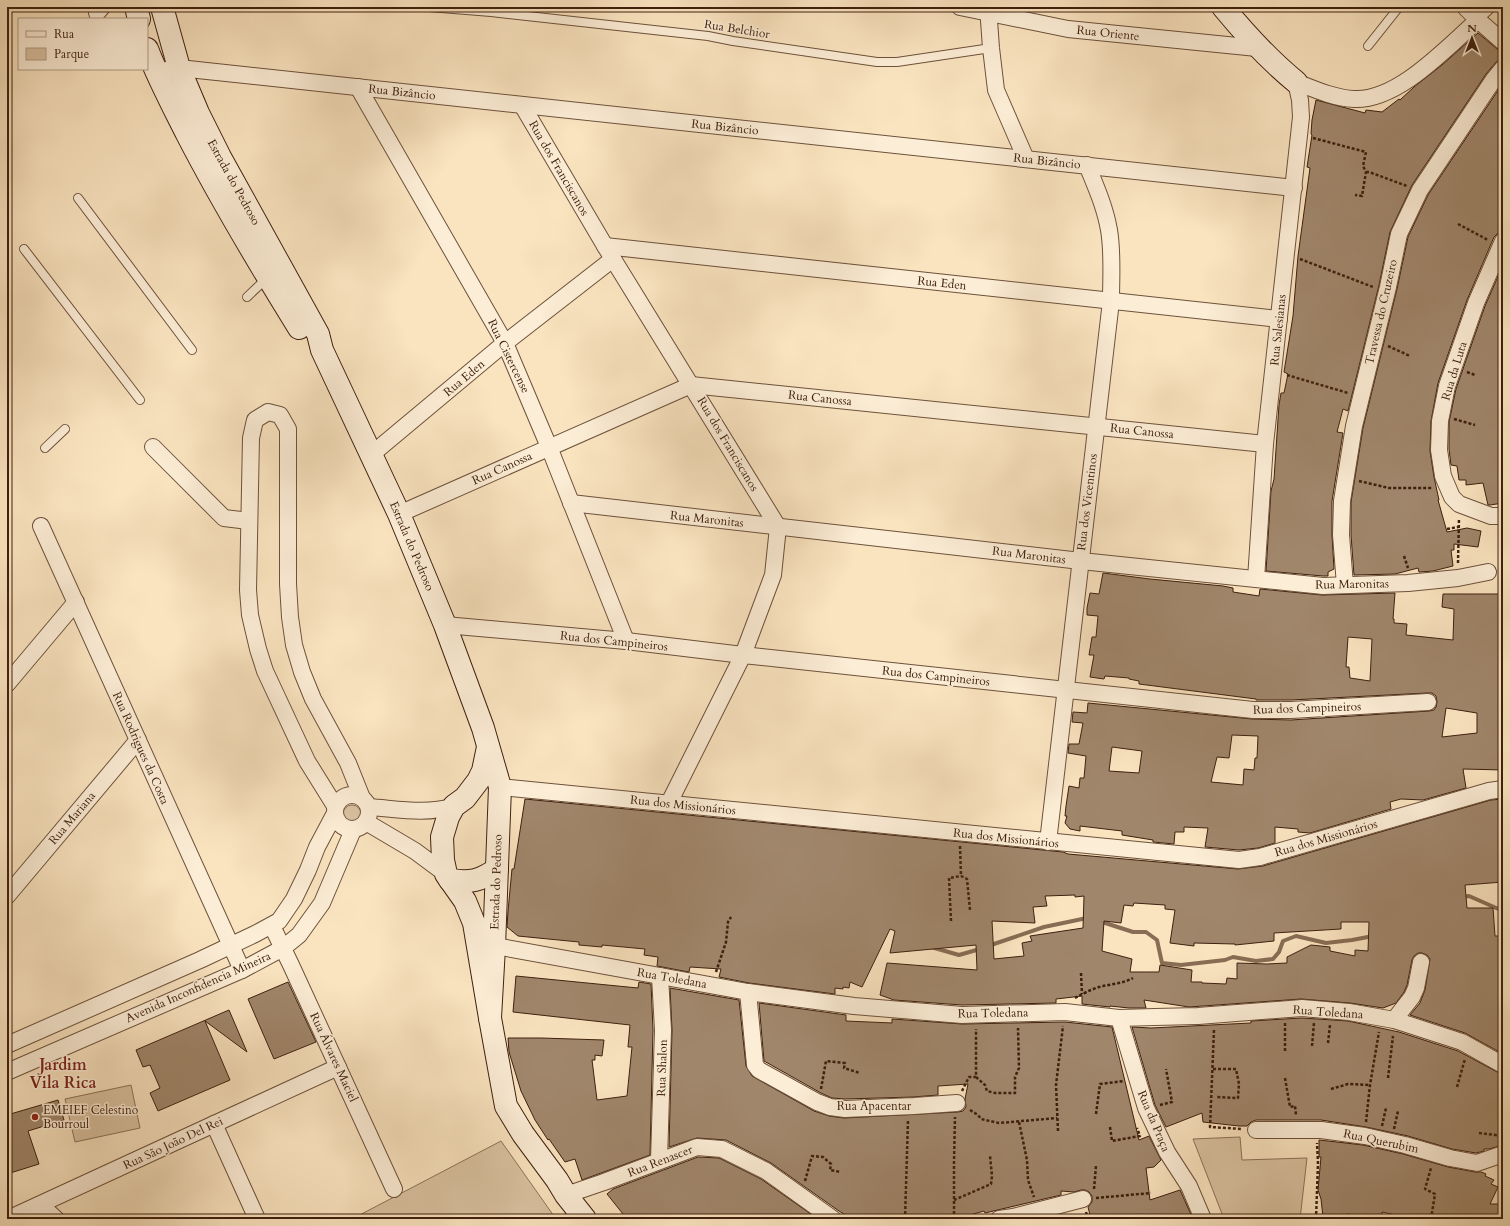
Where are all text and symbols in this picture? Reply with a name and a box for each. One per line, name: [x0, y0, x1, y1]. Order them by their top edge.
street label: Rua Belchior: [703, 16, 772, 42]
legend: [18, 18, 148, 70]
north arrow: [1452, 18, 1492, 58]
text: N: [1467, 21, 1477, 36]
street label: Rua Oriente: [1076, 22, 1140, 44]
text: Rua: [54, 26, 75, 42]
text: Parque: [54, 46, 89, 62]
street label: Rua Bizâncio: [368, 81, 437, 104]
street label: Rua Bizâncio: [691, 116, 760, 139]
street label: Rua dos Franciscanos: [525, 117, 593, 219]
street label: Estrada do Pedroso: [204, 136, 265, 228]
street label: Rua Bizâncio: [1013, 150, 1082, 173]
street label: Travessa do Cruzeiro: [1361, 257, 1401, 366]
street label: Rua Eden: [917, 272, 968, 294]
street label: Rua Salesianas: [1266, 294, 1290, 366]
street label: Rua Cistercense: [484, 316, 534, 396]
street label: Rua da Luta: [1437, 339, 1471, 402]
street label: Rua Eden: [440, 356, 488, 400]
street label: Rua Canossa: [787, 387, 854, 409]
street label: Rua dos Franciscanos: [693, 394, 763, 494]
street label: Rua Canossa: [1109, 420, 1176, 442]
street label: Rua Canossa: [469, 447, 535, 488]
street label: Rua dos Vicentinos: [1073, 452, 1101, 552]
street label: Estrada do Pedroso: [386, 499, 438, 594]
street label: Rua Maronitas: [669, 507, 745, 531]
street label: Rua Maronitas: [991, 543, 1067, 567]
street label: Rua Maronitas: [1315, 575, 1389, 593]
street label: Rua dos Campineiros: [559, 627, 669, 655]
street label: Rua dos Campineiros: [881, 662, 991, 690]
street label: Rua Rodrigues da Costa: [109, 689, 173, 808]
street label: Rua dos Campineiros: [1253, 698, 1361, 718]
street label: Rua Mariana: [45, 787, 99, 848]
street label: Rua dos Missionários: [629, 791, 737, 819]
street label: Rua dos Missionários: [1273, 816, 1379, 860]
street label: Rua dos Missionários: [952, 824, 1060, 852]
street label: Estrada do Pedroso: [486, 833, 506, 930]
street label: Avenida Inconfidencia Mineira: [123, 947, 274, 1026]
street label: Rua Toledana: [636, 964, 709, 992]
street label: Rua Toledana: [1292, 1002, 1365, 1023]
street label: Rua Toledana: [958, 1004, 1029, 1022]
street label: Rua Álvares Maciel: [306, 1009, 363, 1104]
street label: Rua Shalon: [653, 1039, 671, 1097]
district label: Jardim Vila Rica: [30, 1054, 96, 1094]
street label: Rua da Praça: [1134, 1088, 1174, 1155]
street label: Rua Apacentar: [837, 1098, 912, 1114]
place label: EMEIEF Celestino Bourroul: [43, 1102, 139, 1132]
marker: EMEIEF Celestino Bourroul: [30, 1112, 40, 1122]
street label: Rua São João Del Rei: [121, 1113, 226, 1173]
street label: Rua Querubim: [1342, 1125, 1421, 1157]
street label: Rua Renascer: [625, 1141, 695, 1181]

